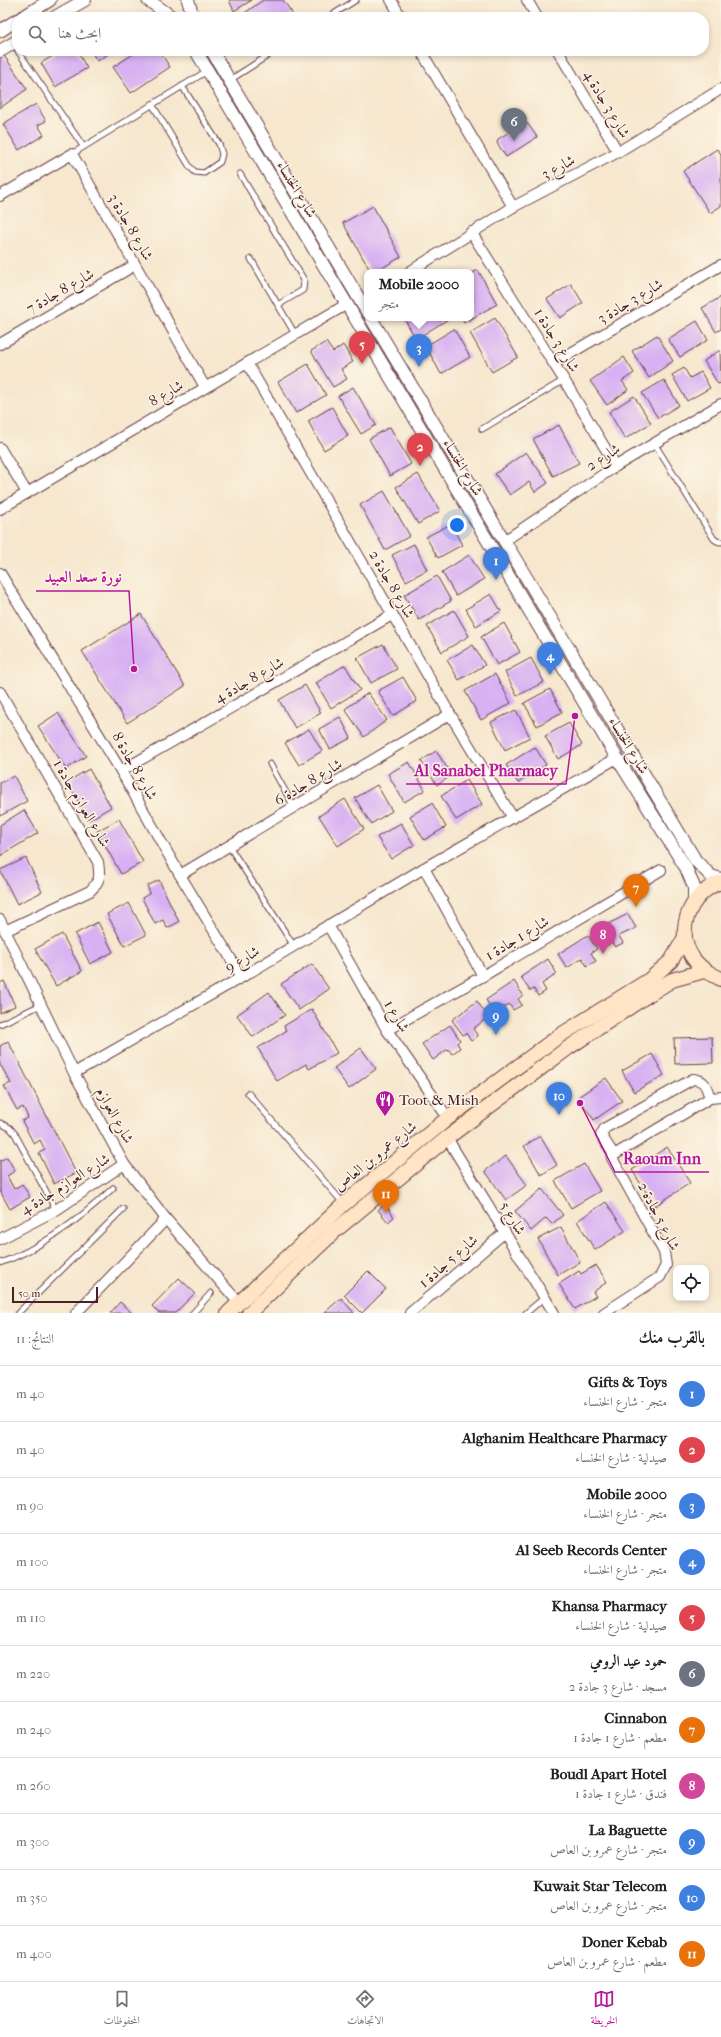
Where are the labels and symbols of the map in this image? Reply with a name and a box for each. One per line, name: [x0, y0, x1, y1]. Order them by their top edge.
street label: شارع 3 جادة 4: [576, 67, 634, 143]
pin: 6: [501, 108, 527, 141]
street label: شارع 3: [538, 151, 580, 187]
street label: شارع الخنساء: [270, 157, 321, 223]
street label: شارع 8 جادة 3: [101, 190, 157, 266]
street label: شارع 8 جادة 7: [23, 264, 99, 321]
street label: شارع 3 جادة 3: [594, 275, 668, 331]
street label: شارع 3 جادة 1: [527, 305, 584, 377]
pin: 5: [349, 331, 375, 364]
pin: 3: [406, 334, 432, 367]
street label: شارع 8: [146, 376, 188, 414]
pin: 2: [407, 433, 433, 466]
street label: شارع الخنساء: [436, 435, 487, 501]
street label: شارع 2: [583, 439, 626, 478]
your location: [447, 515, 467, 535]
street label: شارع 8 جادة 2: [362, 547, 419, 623]
pin: 1: [483, 547, 509, 580]
callout: نورة سعد العبيد: [36, 563, 129, 591]
text: نورة سعد العبيد: [44, 567, 122, 587]
pin: 4: [537, 642, 563, 675]
street label: شارع 8 جادة 4: [211, 653, 289, 710]
street label: شارع الخنساء: [602, 713, 653, 779]
street label: شارع 8 جادة 8: [105, 729, 162, 805]
street label: شارع 8 جادة 6: [271, 755, 347, 813]
street label: شارع العوازم جادة 1: [46, 756, 114, 852]
callout: Al Sanabel Pharmacy: [406, 756, 566, 784]
text: Al Sanabel Pharmacy: [413, 761, 559, 781]
pin: 7: [623, 874, 649, 907]
street label: شارع 1 جادة 1: [482, 912, 554, 967]
pin: 8: [590, 921, 616, 954]
street label: شارع 9: [221, 942, 265, 980]
street label: شارع 1: [377, 997, 414, 1038]
pin: 9: [483, 1002, 509, 1035]
pin: 10: [546, 1082, 572, 1115]
street label: شارع العوازم: [89, 1084, 138, 1148]
restaurant icon: Toot & Mish: [374, 1089, 396, 1117]
place label: Toot & Mish: [399, 1091, 480, 1109]
street label: شارع عمرو بن العاص: [330, 1117, 423, 1198]
callout: Raoum Inn: [615, 1144, 709, 1172]
street label: شارع العوازم جادة 4: [17, 1149, 115, 1222]
text: Raoum Inn: [623, 1149, 702, 1168]
street label: شارع 5 جادة 2: [630, 1179, 684, 1255]
pin: 11: [373, 1180, 399, 1213]
street label: شارع 5: [493, 1198, 530, 1240]
street label: شارع 5 جادة 1: [415, 1230, 484, 1295]
scale bar: [12, 1285, 98, 1304]

